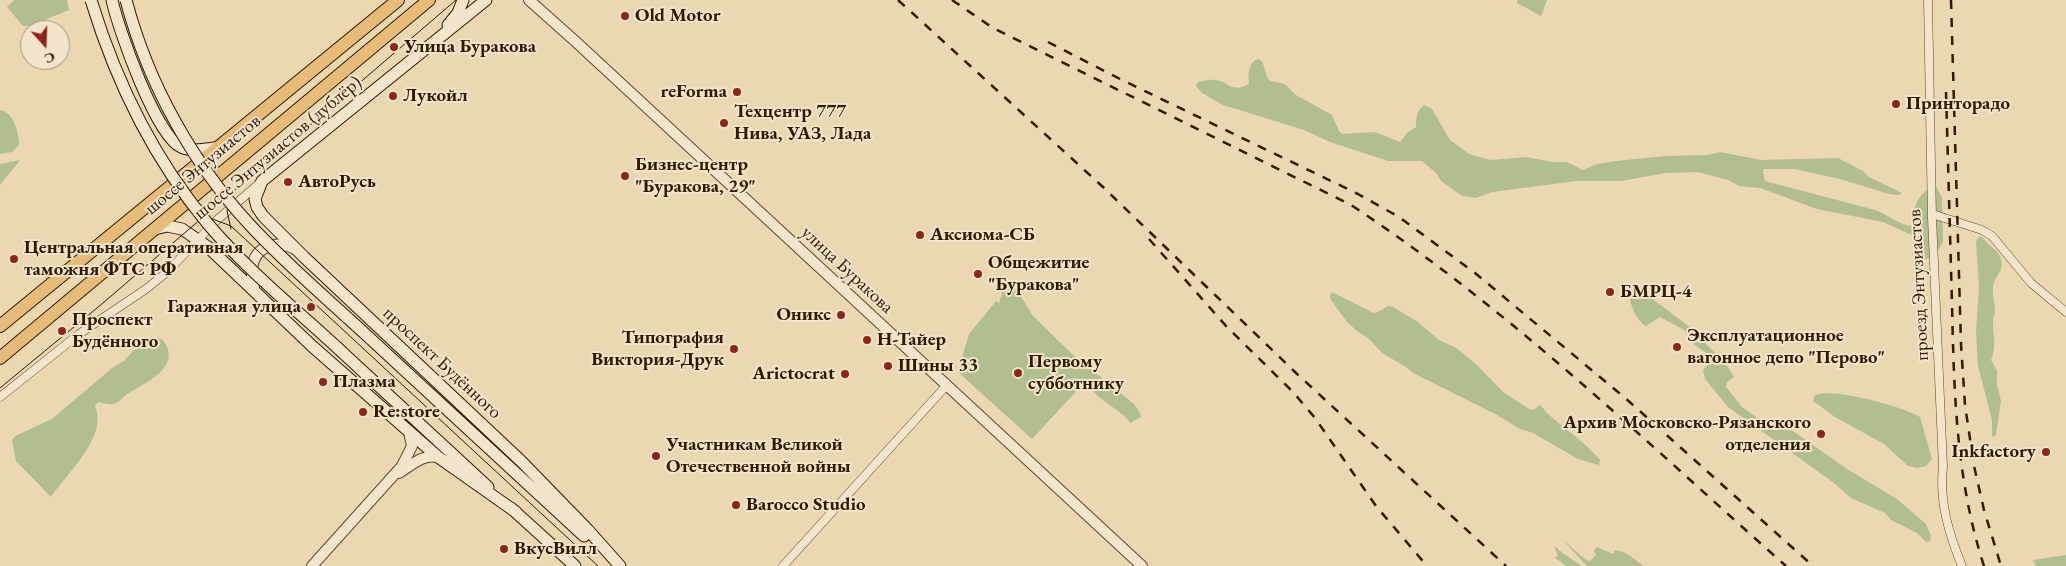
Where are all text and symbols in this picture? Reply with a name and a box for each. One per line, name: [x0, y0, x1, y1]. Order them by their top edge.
place label: Old Motor: [635, 5, 721, 27]
marker: Old Motor: [619, 10, 631, 22]
north arrow: [20, 20, 70, 70]
place label: Улица Буракова: [404, 36, 536, 58]
marker: Улица Буракова: [388, 41, 400, 53]
text: С: [42, 48, 58, 68]
street label: шоссе Энтузиастов (дублёр): [189, 71, 367, 225]
place label: reForma: [661, 81, 727, 103]
place label: Лукойл: [403, 85, 468, 107]
marker: reForma: [731, 86, 743, 98]
marker: Лукойл: [387, 90, 399, 102]
place label: Принторадо: [1906, 93, 2010, 115]
marker: Принторадо: [1890, 98, 1902, 110]
place label: Техцентр 777 Нива, УАЗ, Лада: [734, 101, 871, 145]
street label: шоссе Энтузиастов: [140, 110, 266, 220]
marker: Техцентр 777 Нива, УАЗ, Лада: [718, 117, 730, 129]
place label: Бизнес-центр "Буракова, 29": [635, 154, 756, 198]
marker: Бизнес-центр "Буракова, 29": [619, 170, 631, 182]
place label: АвтоРусь: [298, 171, 376, 193]
marker: АвтоРусь: [282, 176, 294, 188]
street label: проезд Энтузиастов: [1904, 209, 1934, 361]
street label: улица Буракова: [796, 221, 898, 319]
place label: Аксиома-СБ: [930, 224, 1035, 246]
marker: Аксиома-СБ: [914, 229, 926, 241]
place label: Центральная оперативная таможня ФТС РФ: [24, 237, 243, 281]
place label: Общежитие "Буракова": [988, 252, 1090, 296]
marker: Центральная оперативная таможня ФТС РФ: [8, 253, 20, 265]
marker: Общежитие "Буракова": [972, 268, 984, 280]
place label: БМРЦ-4: [1620, 281, 1692, 303]
marker: БМРЦ-4: [1604, 286, 1616, 298]
place label: Гаражная улица: [167, 296, 301, 318]
marker: Гаражная улица: [305, 301, 317, 313]
street label: проспект Будённого: [378, 302, 506, 424]
place label: Оникс: [776, 304, 831, 326]
place label: Проспект Будённого: [72, 309, 158, 353]
marker: Оникс: [835, 309, 847, 321]
marker: Проспект Будённого: [56, 325, 68, 337]
place label: Эксплуатационное вагонное депо "Перово": [1687, 325, 1885, 369]
place label: Типография Виктория-Друк: [591, 327, 724, 371]
place label: Н-Тайер: [877, 329, 946, 351]
marker: Н-Тайер: [861, 334, 873, 346]
marker: Эксплуатационное вагонное депо "Перово": [1671, 341, 1683, 353]
marker: Типография Виктория-Друк: [728, 343, 740, 355]
place label: Первому субботнику: [1028, 351, 1124, 395]
place label: Шины 33: [898, 355, 978, 377]
marker: Шины 33: [882, 360, 894, 372]
place label: Arictocrat: [752, 363, 835, 385]
marker: Первому субботнику: [1012, 367, 1024, 379]
marker: Arictocrat: [839, 368, 851, 380]
place label: Плазма: [333, 371, 396, 393]
marker: Плазма: [317, 376, 329, 388]
place label: Re:store: [373, 401, 440, 423]
marker: Re:store: [357, 406, 369, 418]
place label: Архив Московско-Рязанского отделения: [1563, 412, 1811, 456]
marker: Архив Московско-Рязанского отделения: [1815, 428, 1827, 440]
place label: Участникам Великой Отечественной войны: [666, 434, 851, 478]
place label: Inkfactory: [1952, 441, 2036, 463]
marker: Inkfactory: [2040, 446, 2052, 458]
marker: Участникам Великой Отечественной войны: [650, 450, 662, 462]
place label: Barocco Studio: [746, 494, 866, 516]
marker: Barocco Studio: [730, 499, 742, 511]
place label: ВкусВилл: [514, 538, 597, 560]
marker: ВкусВилл: [498, 543, 510, 555]

